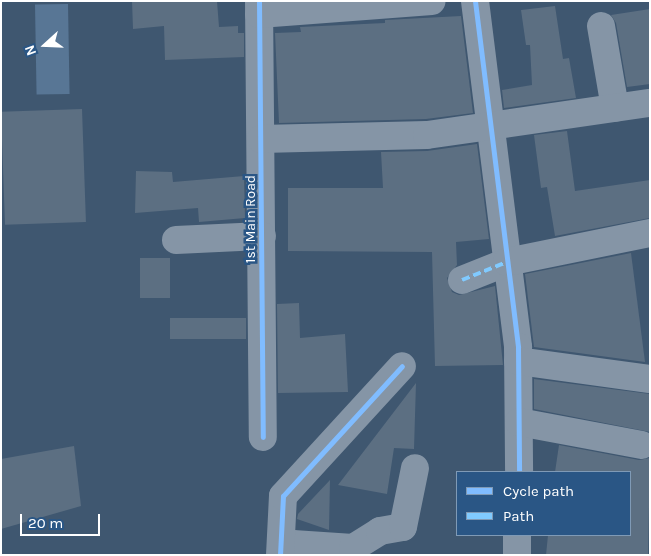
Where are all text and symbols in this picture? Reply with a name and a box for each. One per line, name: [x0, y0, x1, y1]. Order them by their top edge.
north arrow: [20, 20, 70, 70]
text: N: [21, 43, 40, 58]
street label: 1st Main Road: [243, 175, 259, 263]
legend: [456, 471, 631, 536]
text: Cycle path: [503, 482, 574, 500]
scale bar: [22, 504, 102, 536]
text: Path: [503, 507, 534, 525]
text: 20 m: [28, 514, 63, 532]

